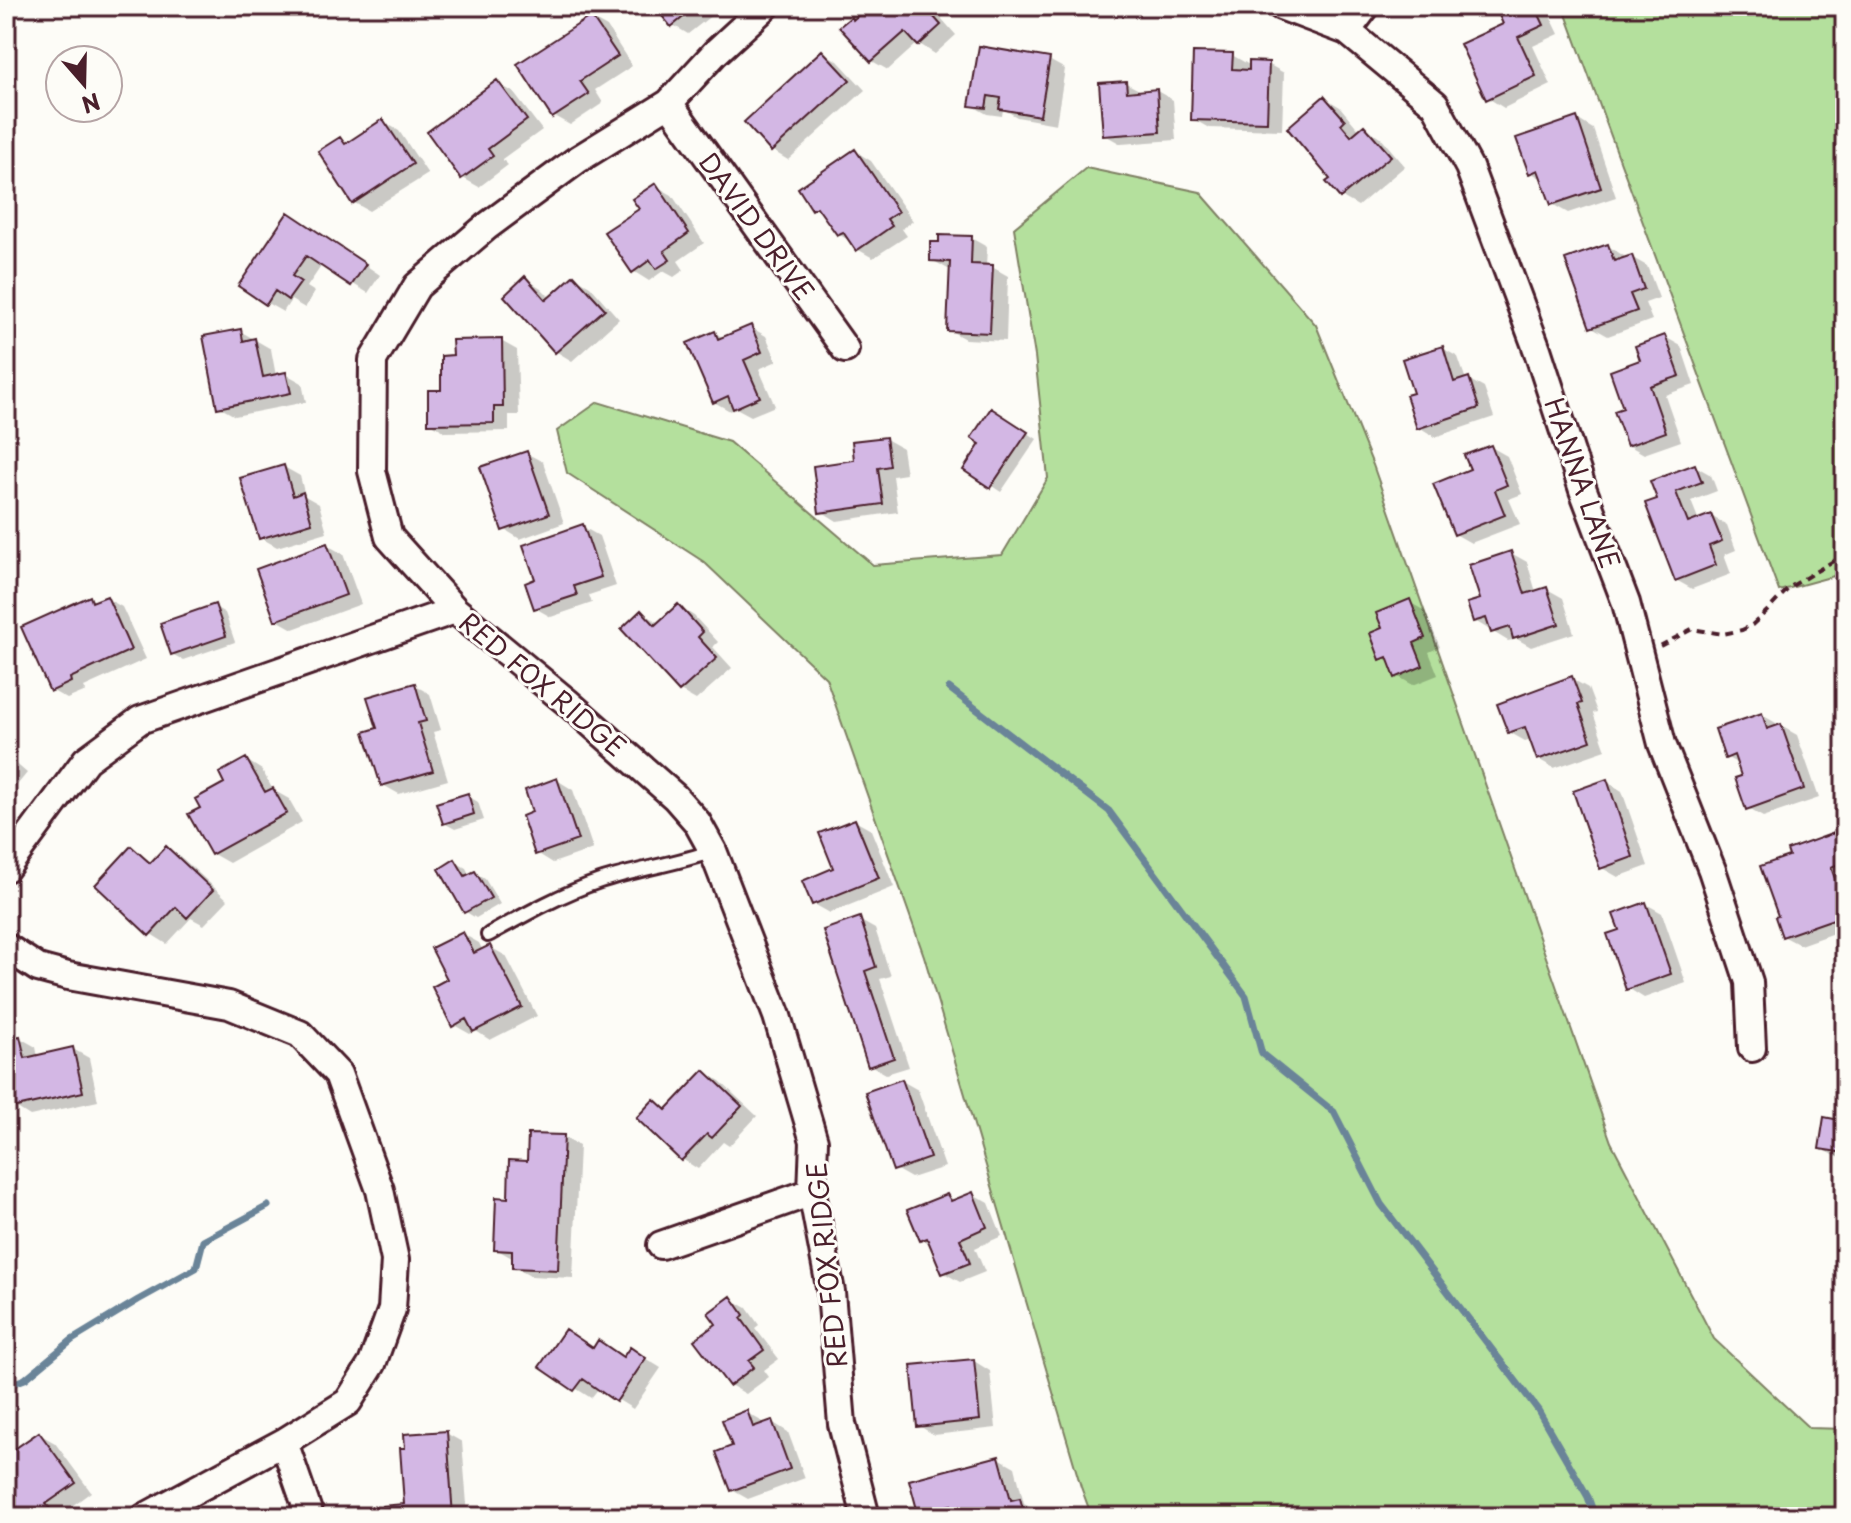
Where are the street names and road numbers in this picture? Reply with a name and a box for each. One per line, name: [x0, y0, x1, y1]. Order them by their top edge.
street label: DAVID DRIVE: [690, 144, 824, 308]
street label: HANNA LANE: [1536, 392, 1630, 574]
street label: RED FOX RIDGE: [451, 603, 635, 765]
street label: RED FOX RIDGE: [796, 1160, 856, 1370]

